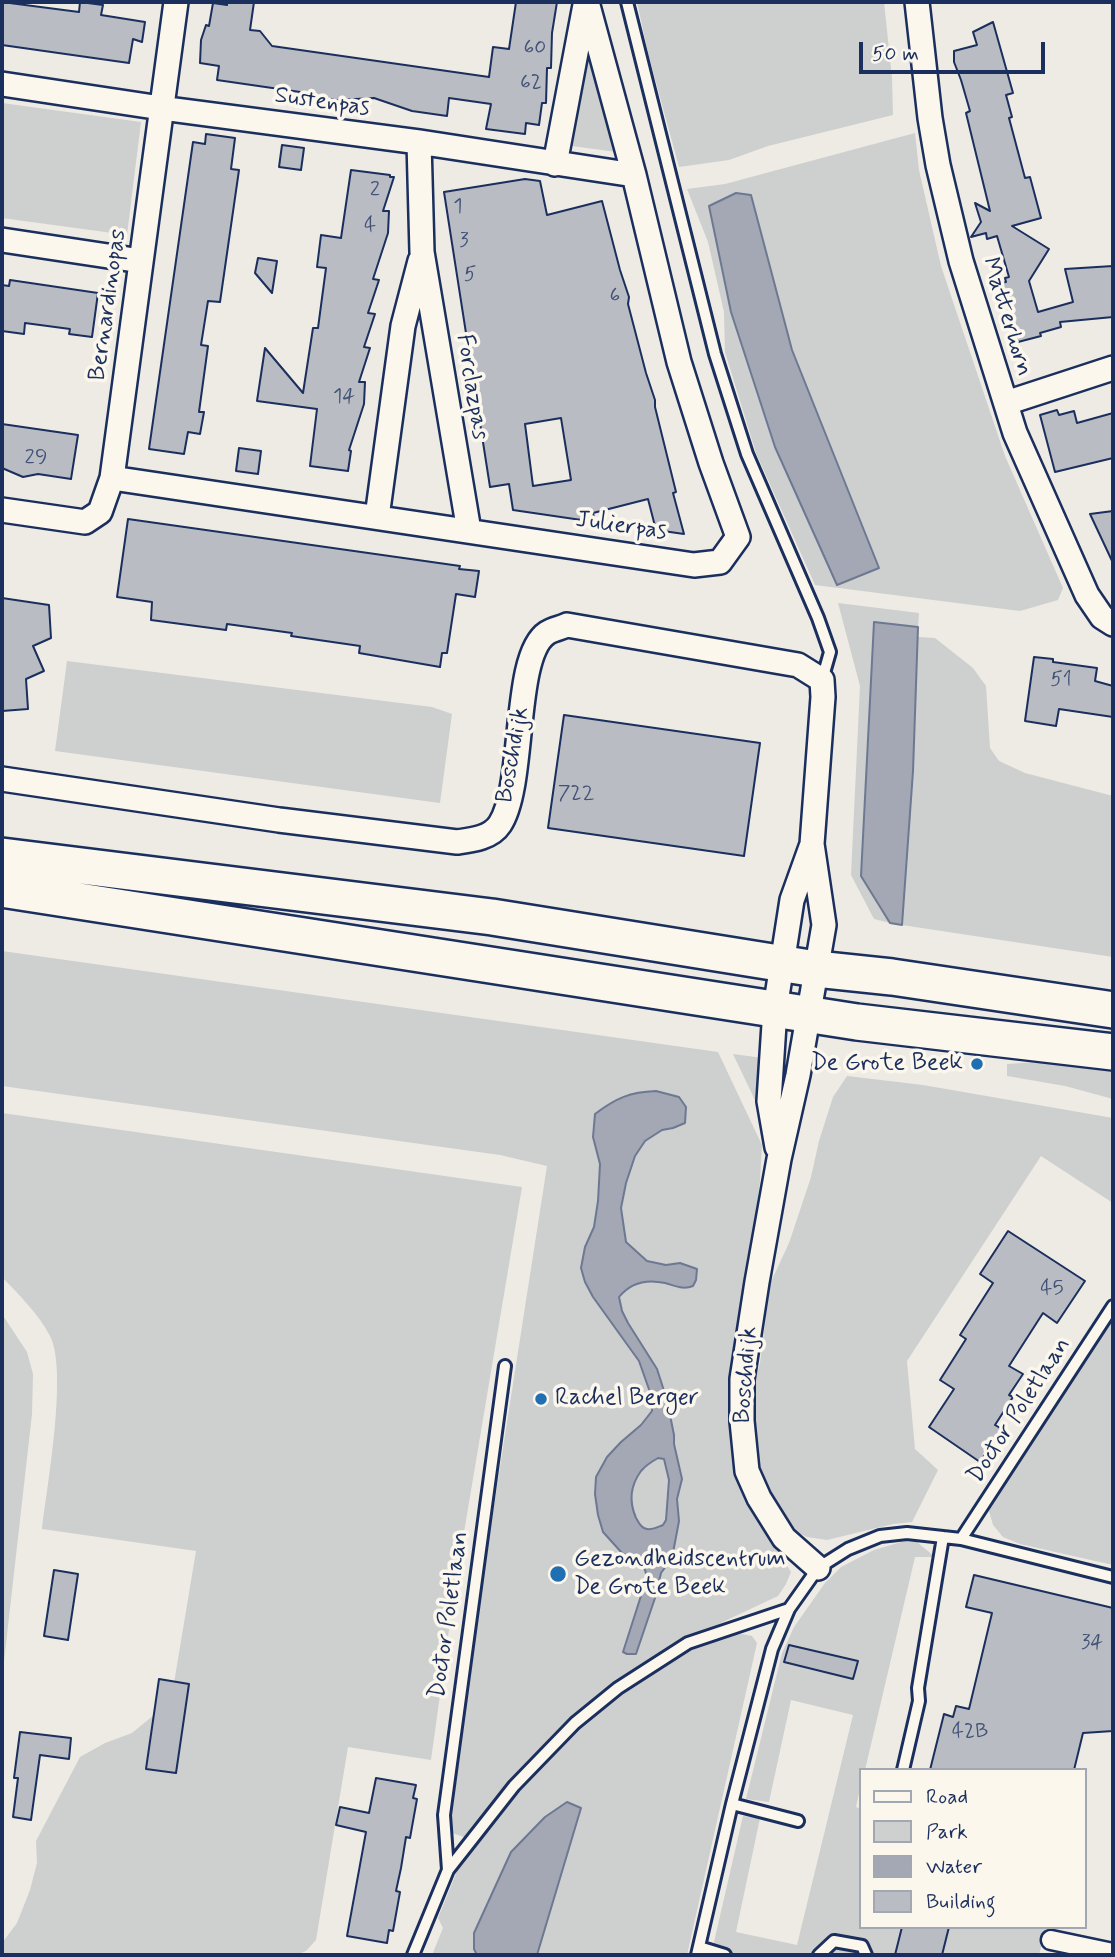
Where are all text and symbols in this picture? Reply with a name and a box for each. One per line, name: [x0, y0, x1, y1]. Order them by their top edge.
scale bar: [863, 28, 1048, 72]
house number: 60: [524, 36, 546, 62]
text: 50 m: [872, 40, 919, 68]
house number: 62: [520, 71, 542, 97]
street label: Sustenpas: [273, 82, 371, 124]
house number: 2: [370, 178, 380, 204]
house number: 1: [453, 195, 463, 221]
house number: 4: [364, 214, 376, 240]
street label: Bernardinopas: [84, 227, 134, 383]
house number: 3: [459, 229, 469, 255]
street label: Matterhorn: [974, 254, 1038, 380]
house number: 5: [464, 263, 476, 289]
house number: 6: [610, 284, 620, 310]
street label: Forclazpas: [448, 332, 494, 442]
house number: 14: [333, 385, 355, 411]
house number: 29: [25, 446, 47, 472]
street label: Julierpas: [574, 506, 668, 548]
house number: 51: [1050, 668, 1072, 694]
street label: Boschdijk: [491, 705, 537, 805]
house number: 722: [558, 782, 594, 808]
place label: De Grote Beek: [811, 1050, 963, 1078]
marker: De Grote Beek: [969, 1056, 985, 1072]
house number: 45: [1040, 1277, 1064, 1303]
street label: Boschdijk: [729, 1325, 765, 1425]
street label: Doctor Poletlaan: [962, 1333, 1078, 1489]
place label: Rachel Berger: [555, 1385, 699, 1413]
marker: Rachel Berger: [533, 1391, 549, 1407]
street label: Doctor Poletlaan: [424, 1530, 476, 1700]
place label: Gezondheidscentrum De Grote Beek: [574, 1546, 786, 1602]
marker: Gezondheidscentrum De Grote Beek: [548, 1564, 568, 1584]
house number: 34: [1081, 1631, 1103, 1657]
house number: 42B: [952, 1720, 988, 1746]
legend: [860, 1768, 1087, 1929]
text: Road: [926, 1783, 968, 1811]
text: Park: [926, 1818, 968, 1846]
text: Water: [926, 1853, 982, 1881]
text: Building: [926, 1888, 996, 1916]

